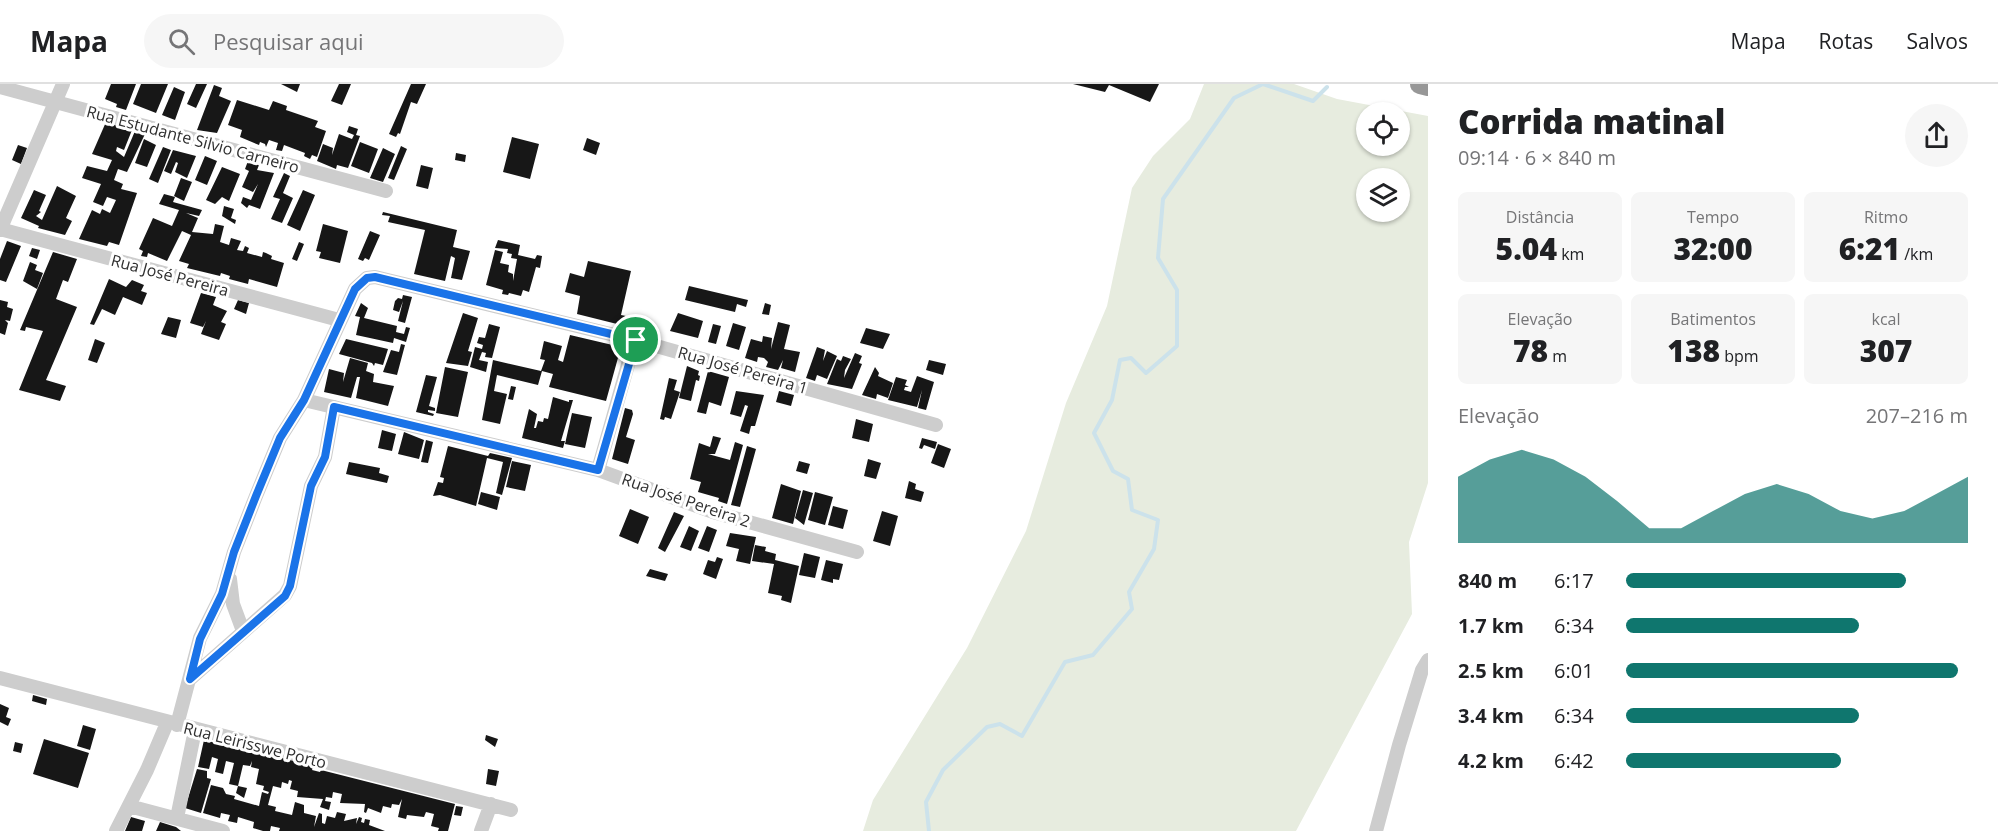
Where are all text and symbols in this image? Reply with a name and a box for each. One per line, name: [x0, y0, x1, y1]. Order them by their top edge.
search box: [144, 14, 564, 68]
text: Mapa: [30, 22, 108, 60]
icon: search: [165, 25, 198, 58]
text: Pesquisar aqui: [213, 26, 364, 56]
text: Mapa: [1731, 27, 1786, 55]
text: Rotas: [1819, 27, 1873, 55]
text: Salvos: [1906, 27, 1968, 55]
text: Corrida matinal: [1458, 99, 1725, 144]
street label: Rua Estudante Silvio Carneiro: [84, 100, 302, 178]
map controls: [1356, 102, 1410, 222]
button: locate: [1356, 102, 1410, 156]
button: share: [1905, 104, 1968, 167]
text: 09:14 · 6 × 840 m: [1458, 144, 1616, 171]
button: layers: [1356, 168, 1410, 222]
text: Distância: [1506, 206, 1574, 228]
text: Tempo: [1687, 206, 1739, 228]
text: Ritmo: [1864, 206, 1908, 228]
text: 5.04: [1496, 228, 1557, 269]
text: 32:00: [1674, 228, 1752, 269]
text: 6:21: [1839, 228, 1900, 269]
text: km: [1557, 243, 1584, 265]
text: /km: [1900, 243, 1933, 265]
street label: Rua José Pereira: [109, 249, 231, 301]
text: Elevação: [1508, 308, 1572, 330]
text: Batimentos: [1670, 308, 1756, 330]
text: kcal: [1872, 308, 1901, 330]
pin: [610, 314, 661, 365]
icon: arrive: [619, 323, 652, 356]
text: 78: [1513, 330, 1548, 371]
text: 138: [1667, 330, 1720, 371]
text: 307: [1860, 330, 1912, 371]
street label: Rua José Pereira 1: [675, 341, 811, 399]
text: m: [1548, 345, 1567, 367]
text: bpm: [1720, 345, 1759, 367]
text: Elevação: [1458, 402, 1539, 429]
text: 207–216 m: [1866, 402, 1968, 429]
street label: Rua José Pereira 2: [619, 468, 753, 532]
text: 840 m: [1458, 567, 1517, 594]
text: 6:17: [1554, 567, 1594, 594]
text: 1.7 km: [1458, 612, 1524, 639]
text: 6:34: [1554, 612, 1594, 639]
text: 2.5 km: [1458, 657, 1524, 684]
text: 6:01: [1554, 657, 1594, 684]
text: 3.4 km: [1458, 702, 1524, 729]
text: 6:34: [1554, 702, 1594, 729]
street label: Rua Leirisswe Porto: [181, 717, 329, 773]
text: 4.2 km: [1458, 747, 1524, 774]
text: 6:42: [1554, 747, 1594, 774]

